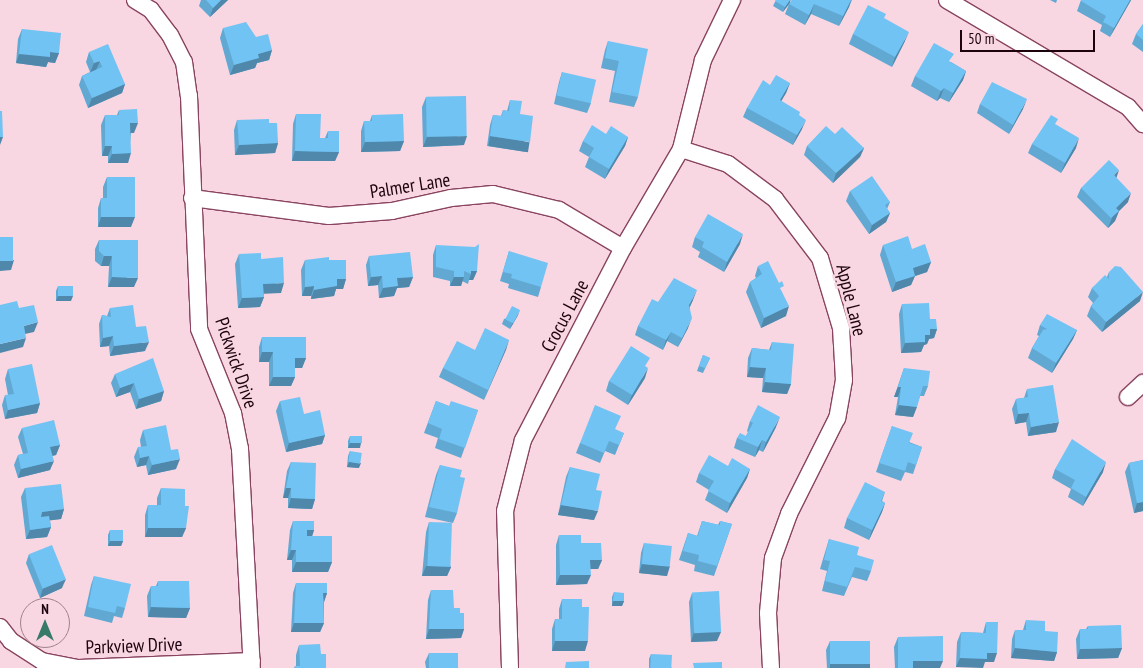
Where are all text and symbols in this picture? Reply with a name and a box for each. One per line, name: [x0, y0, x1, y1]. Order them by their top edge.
scale bar: [963, 20, 1098, 52]
text: 50 m: [968, 29, 994, 48]
street label: Palmer Lane: [368, 168, 452, 204]
street label: Apple Lane: [831, 262, 871, 338]
street label: Crocus Lane: [536, 276, 594, 356]
street label: Pickwick Drive: [210, 314, 262, 412]
north arrow: [20, 598, 70, 648]
text: N: [41, 600, 49, 618]
street label: Parkview Drive: [85, 633, 183, 659]

